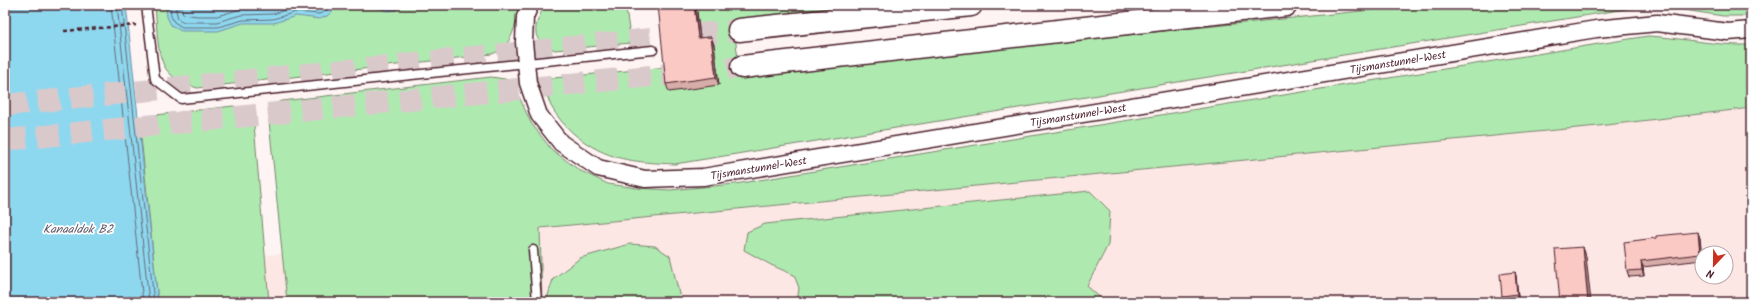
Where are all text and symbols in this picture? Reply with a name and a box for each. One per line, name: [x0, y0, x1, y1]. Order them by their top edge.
street label: Tijsmanstunnel-West: [1349, 46, 1448, 80]
street label: Tijsmanstunnel-West: [1029, 99, 1128, 133]
street label: Tijsmanstunnel-West: [709, 152, 809, 186]
water label: Kanaaldok B2: [43, 220, 114, 239]
north arrow: [1694, 245, 1734, 285]
text: N: [1704, 264, 1717, 283]

